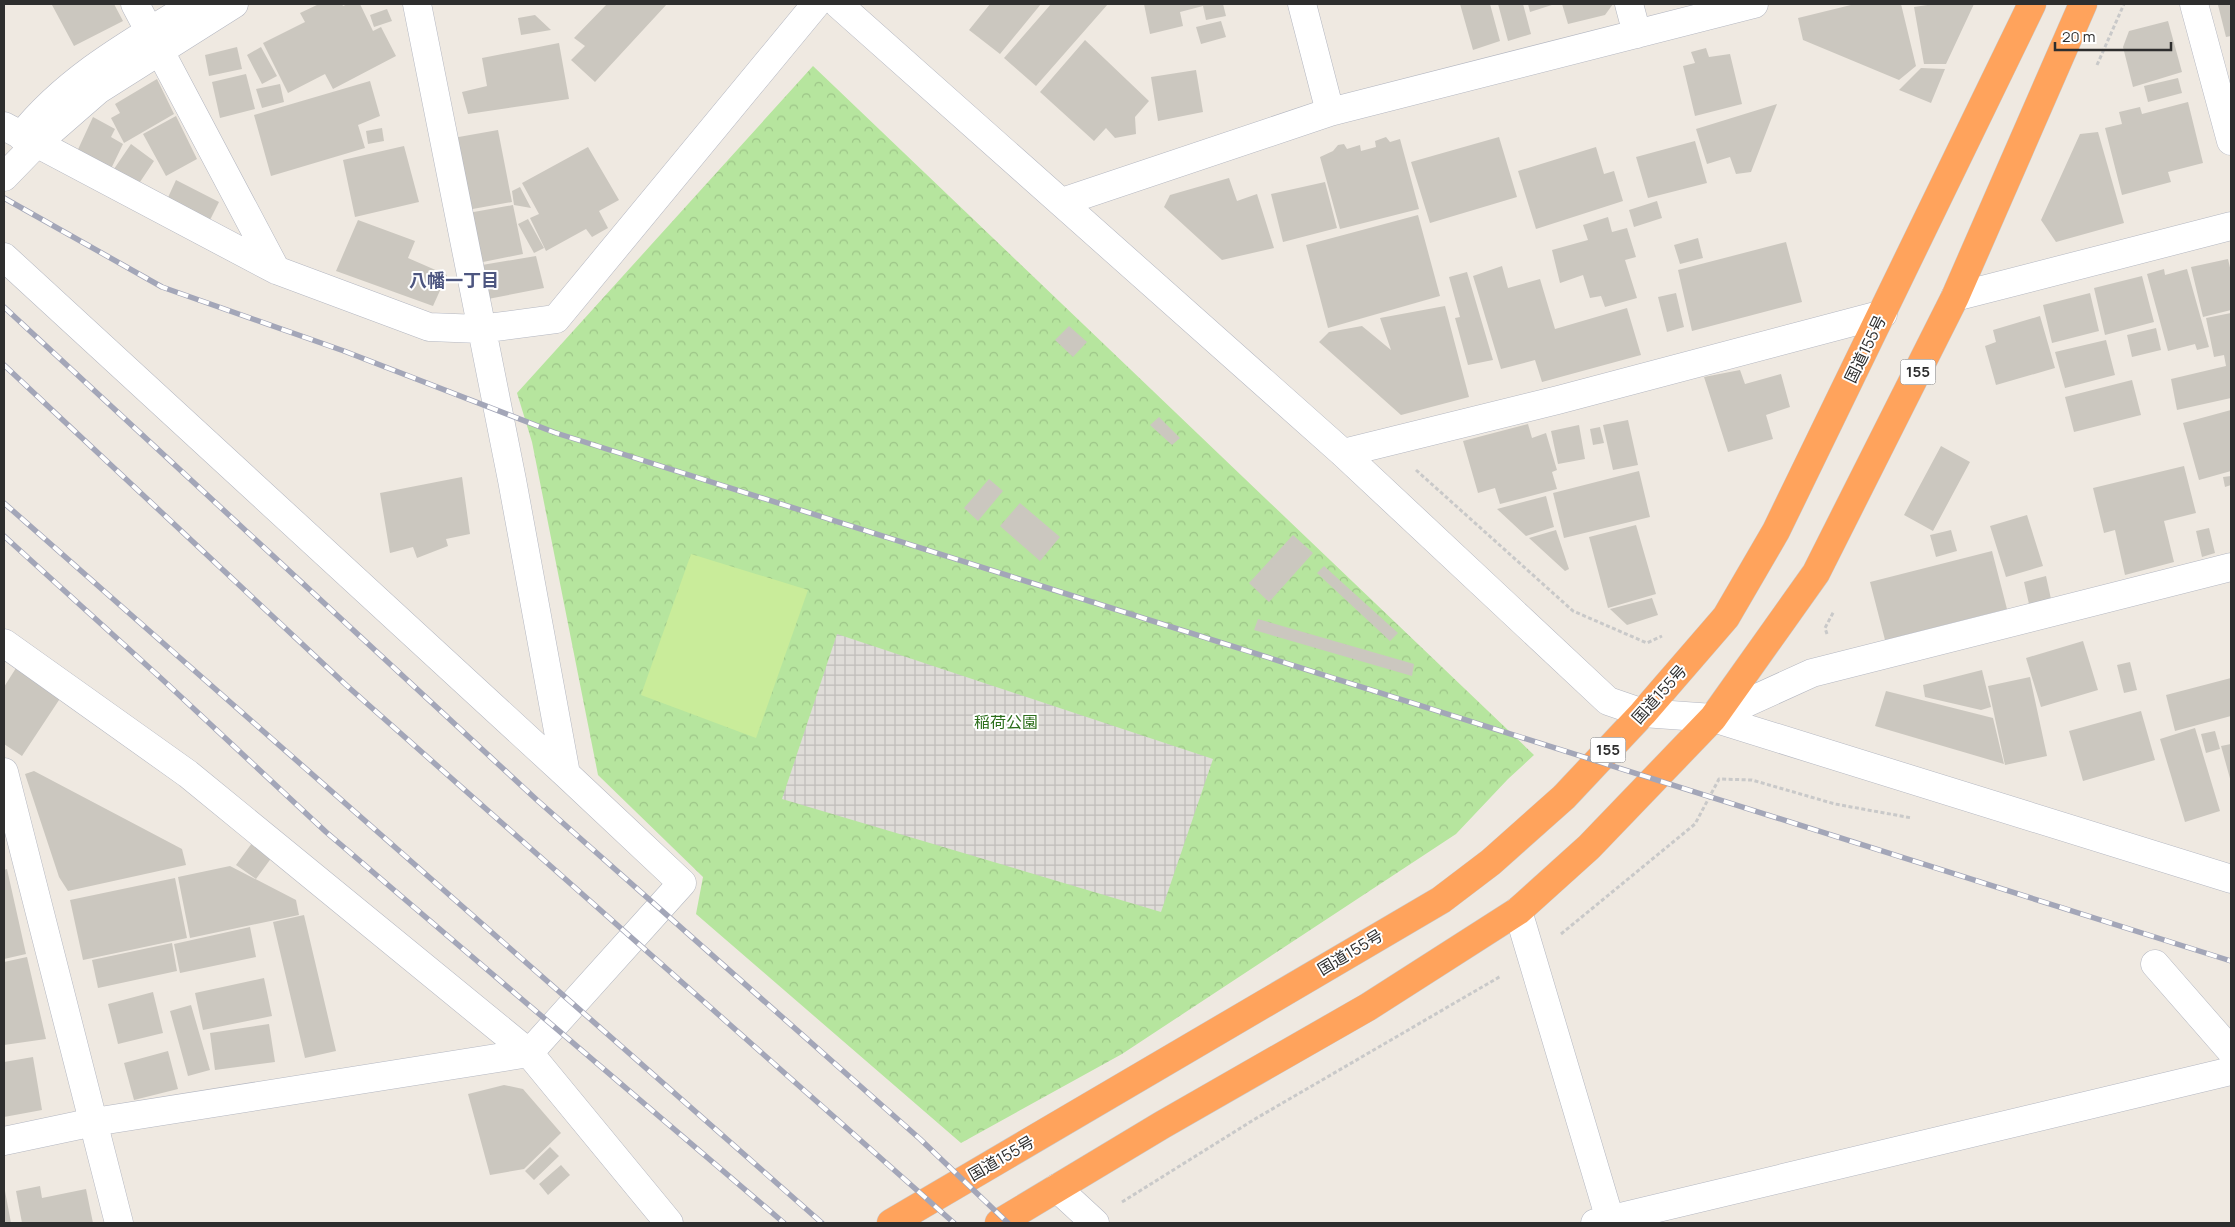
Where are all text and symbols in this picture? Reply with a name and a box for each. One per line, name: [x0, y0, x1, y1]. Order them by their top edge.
scale bar: [2055, 20, 2171, 52]
text: 20 m: [2062, 26, 2095, 47]
district label: 八幡一丁目: [409, 268, 499, 292]
street label: 国道155号: [1839, 311, 1891, 387]
road number: 155: [1900, 360, 1936, 384]
street label: 国道155号: [1626, 660, 1692, 728]
park label: 稲荷公園: [974, 711, 1038, 733]
road number: 155: [1590, 738, 1626, 762]
street label: 国道155号: [1313, 924, 1387, 980]
street label: 国道155号: [964, 1130, 1038, 1186]

